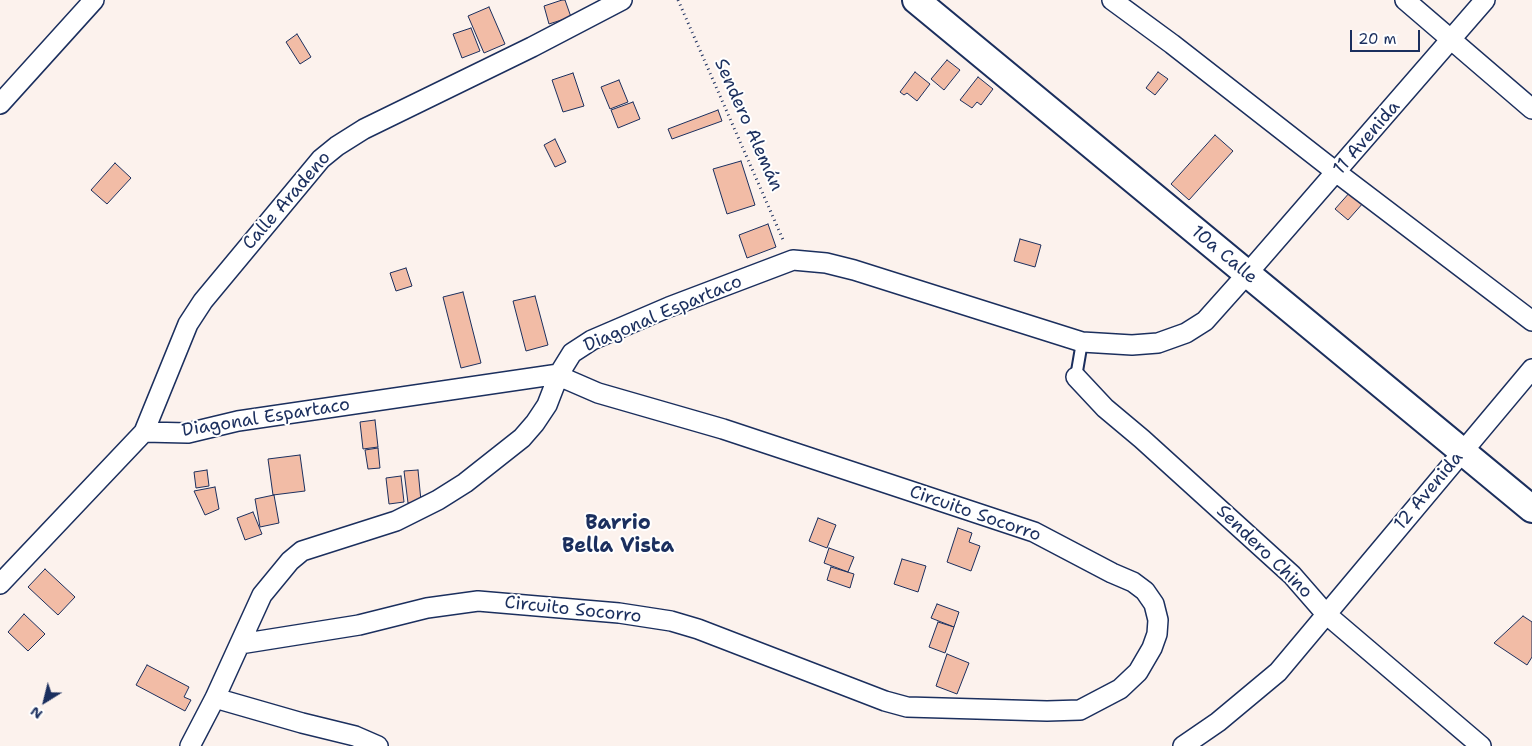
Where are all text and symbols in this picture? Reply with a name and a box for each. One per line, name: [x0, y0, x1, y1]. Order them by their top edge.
scale bar: [1352, 20, 1422, 52]
text: 20 m: [1358, 29, 1397, 49]
street label: Sendero Alemán: [709, 56, 787, 194]
street label: 11 Avenida: [1329, 97, 1405, 179]
street label: Calle Aradeno: [238, 147, 336, 255]
street label: 10a Calle: [1187, 221, 1261, 289]
street label: Diagonal Espartaco: [581, 271, 745, 357]
street label: Diagonal Espartaco: [180, 394, 352, 442]
street label: 12 Avenida: [1390, 447, 1468, 535]
street label: Circuito Socorro: [906, 481, 1044, 547]
street label: Sendero Chino: [1212, 501, 1316, 603]
district label: Barrio Bella Vista: [562, 512, 674, 559]
street label: Circuito Socorro: [503, 592, 643, 628]
north arrow: [20, 676, 70, 726]
text: N: [26, 703, 46, 724]

